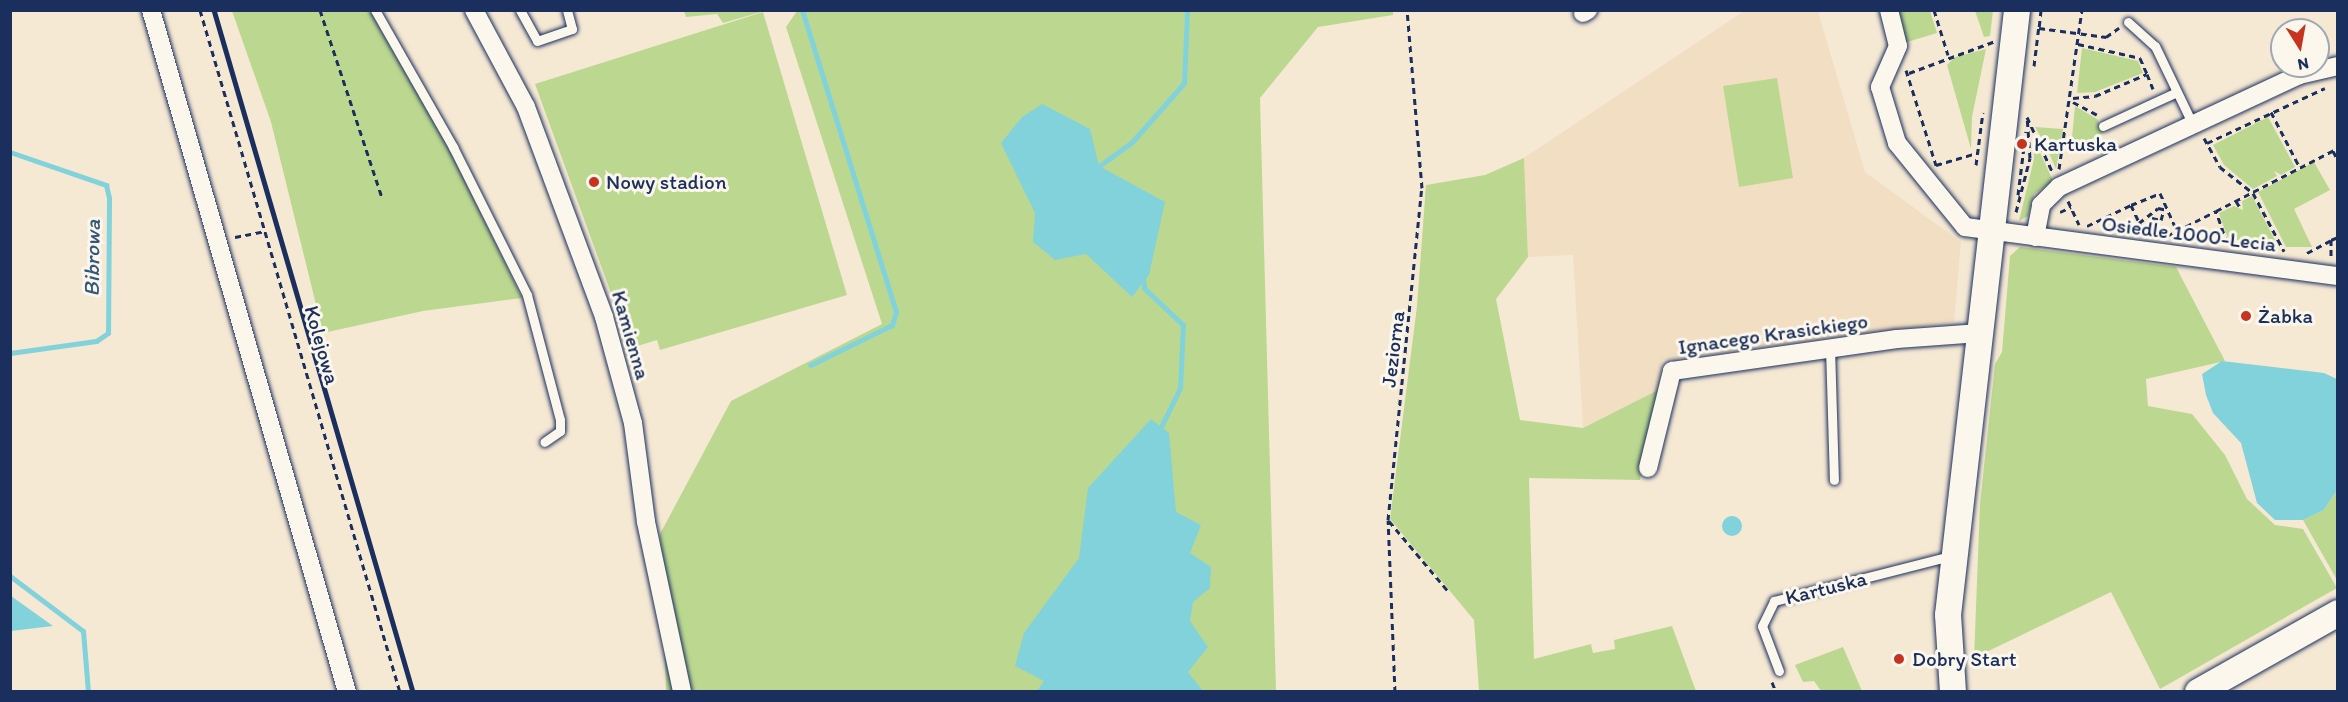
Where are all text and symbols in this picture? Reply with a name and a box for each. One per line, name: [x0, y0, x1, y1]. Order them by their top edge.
north arrow: [2270, 18, 2330, 78]
text: N: [2296, 54, 2310, 75]
place label: Kartuska: [2034, 131, 2117, 157]
marker: Kartuska: [2015, 137, 2029, 151]
place label: Nowy stadion: [606, 169, 727, 195]
marker: Nowy stadion: [587, 175, 601, 189]
street label: Osiedle 1000-Lecia: [2100, 211, 2278, 257]
water label: Bibrowa: [78, 219, 106, 297]
street label: Kamienna: [606, 288, 656, 382]
street label: Kolejowa: [299, 303, 345, 387]
place label: Żabka: [2258, 303, 2313, 329]
street label: Ignacego Krasickiego: [1677, 308, 1869, 360]
street label: Jeziorna: [1376, 309, 1410, 389]
marker: Żabka: [2239, 309, 2253, 323]
street label: Kartuska: [1783, 566, 1869, 610]
place label: Dobry Start: [1912, 646, 2017, 672]
marker: Dobry Start: [1890, 650, 1908, 668]

